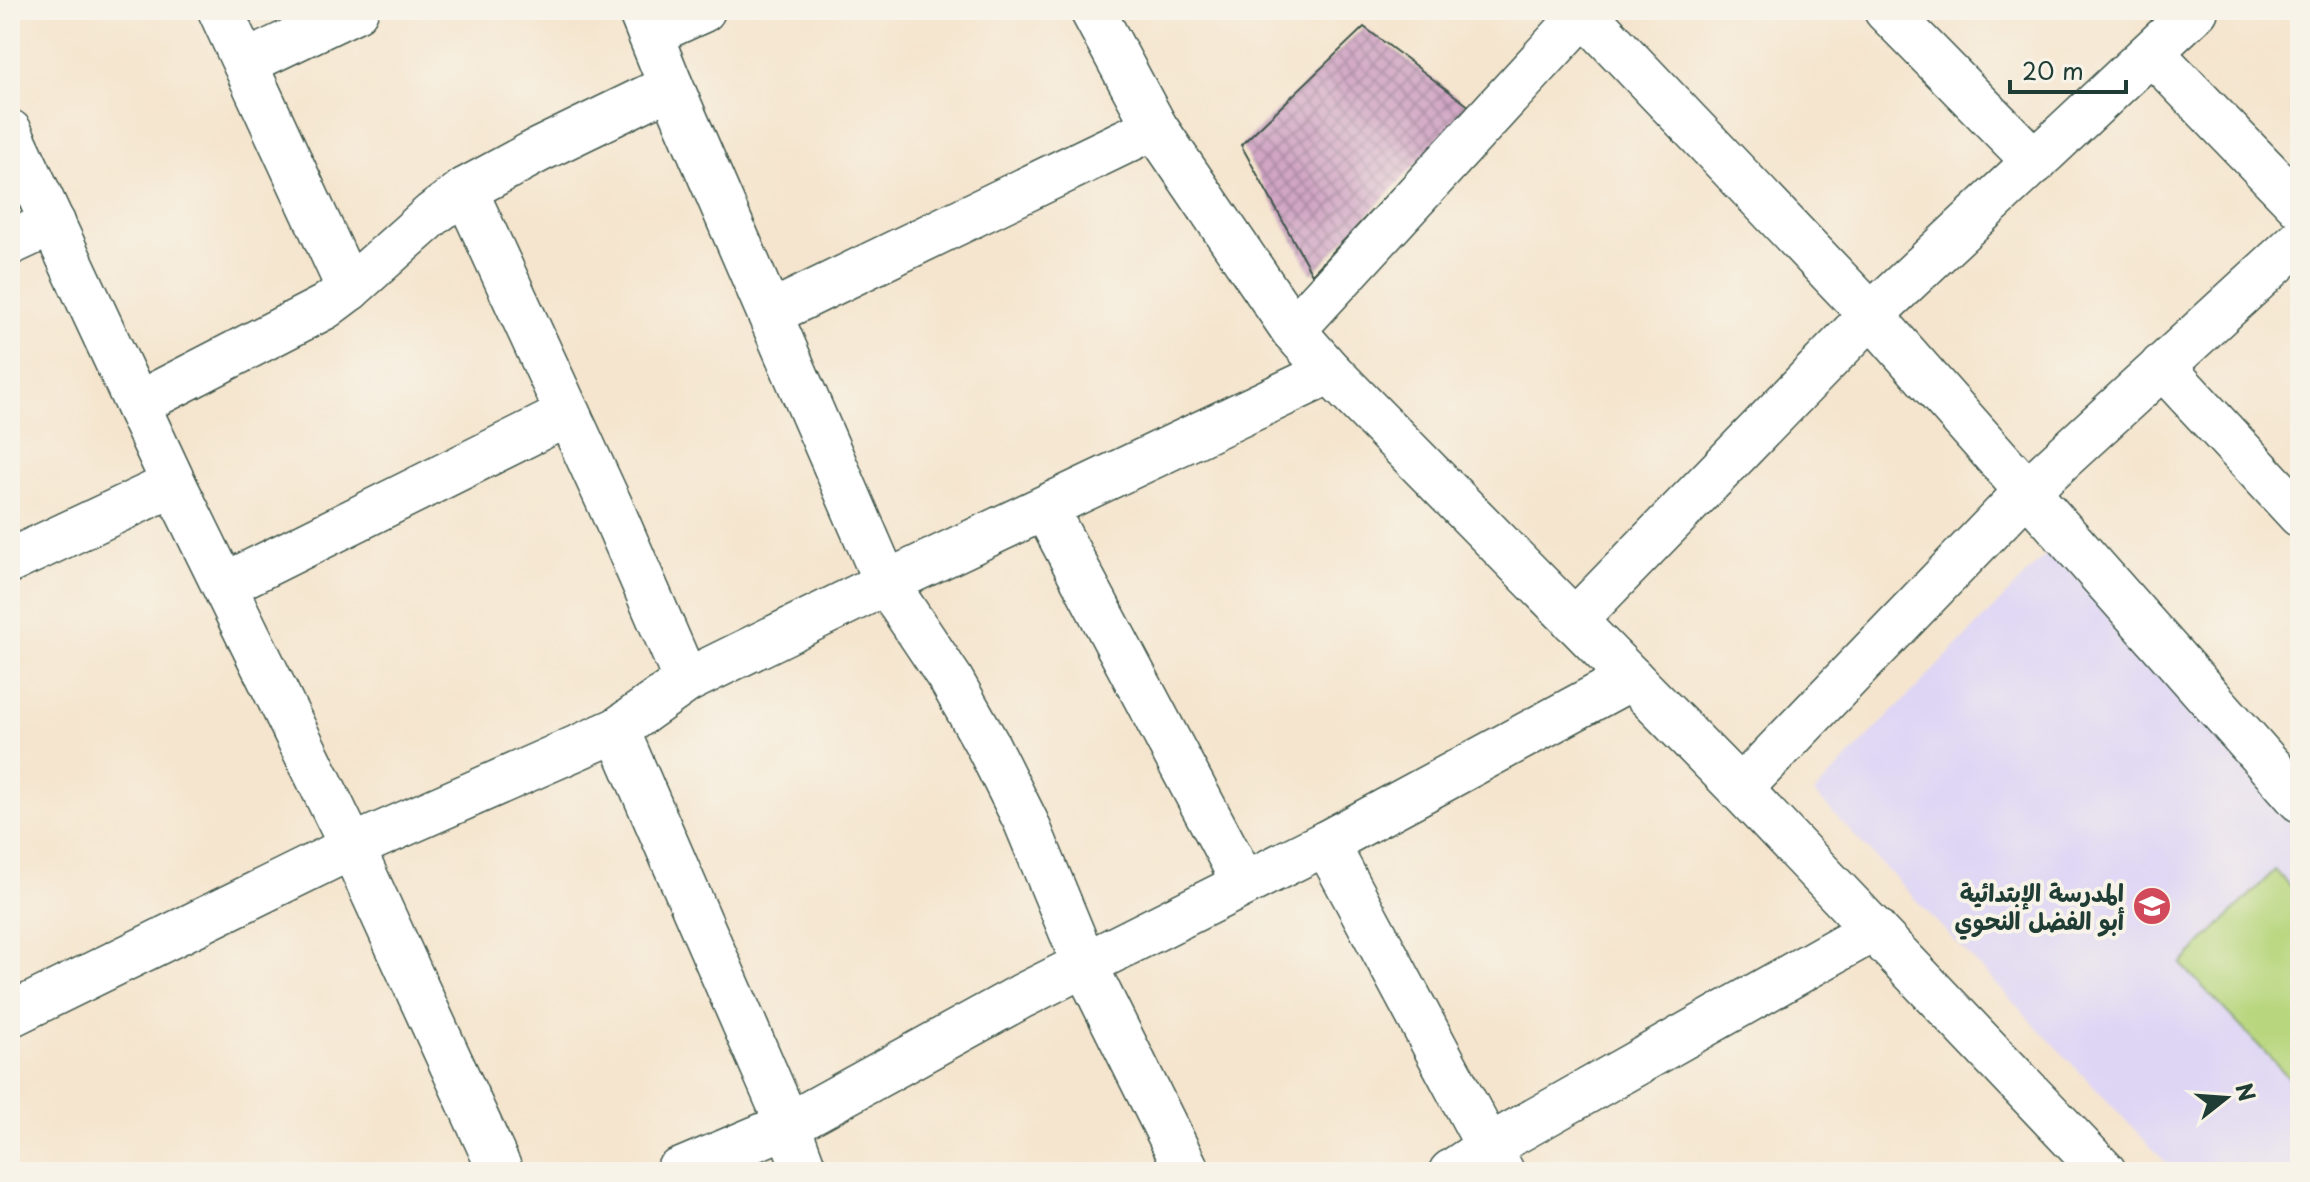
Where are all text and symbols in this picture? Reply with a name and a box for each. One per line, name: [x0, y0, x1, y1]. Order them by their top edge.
scale bar: [2010, 44, 2126, 94]
text: 20 m: [2022, 52, 2084, 88]
place label: المدرسة الإبتدائية أبو الفضل النحوي: [1954, 874, 2125, 940]
school or university icon: المدرسة الإبتدائية أبو الفضل النحوي: [2131, 885, 2173, 927]
north arrow: [2186, 1058, 2266, 1138]
text: N: [2228, 1079, 2265, 1105]

